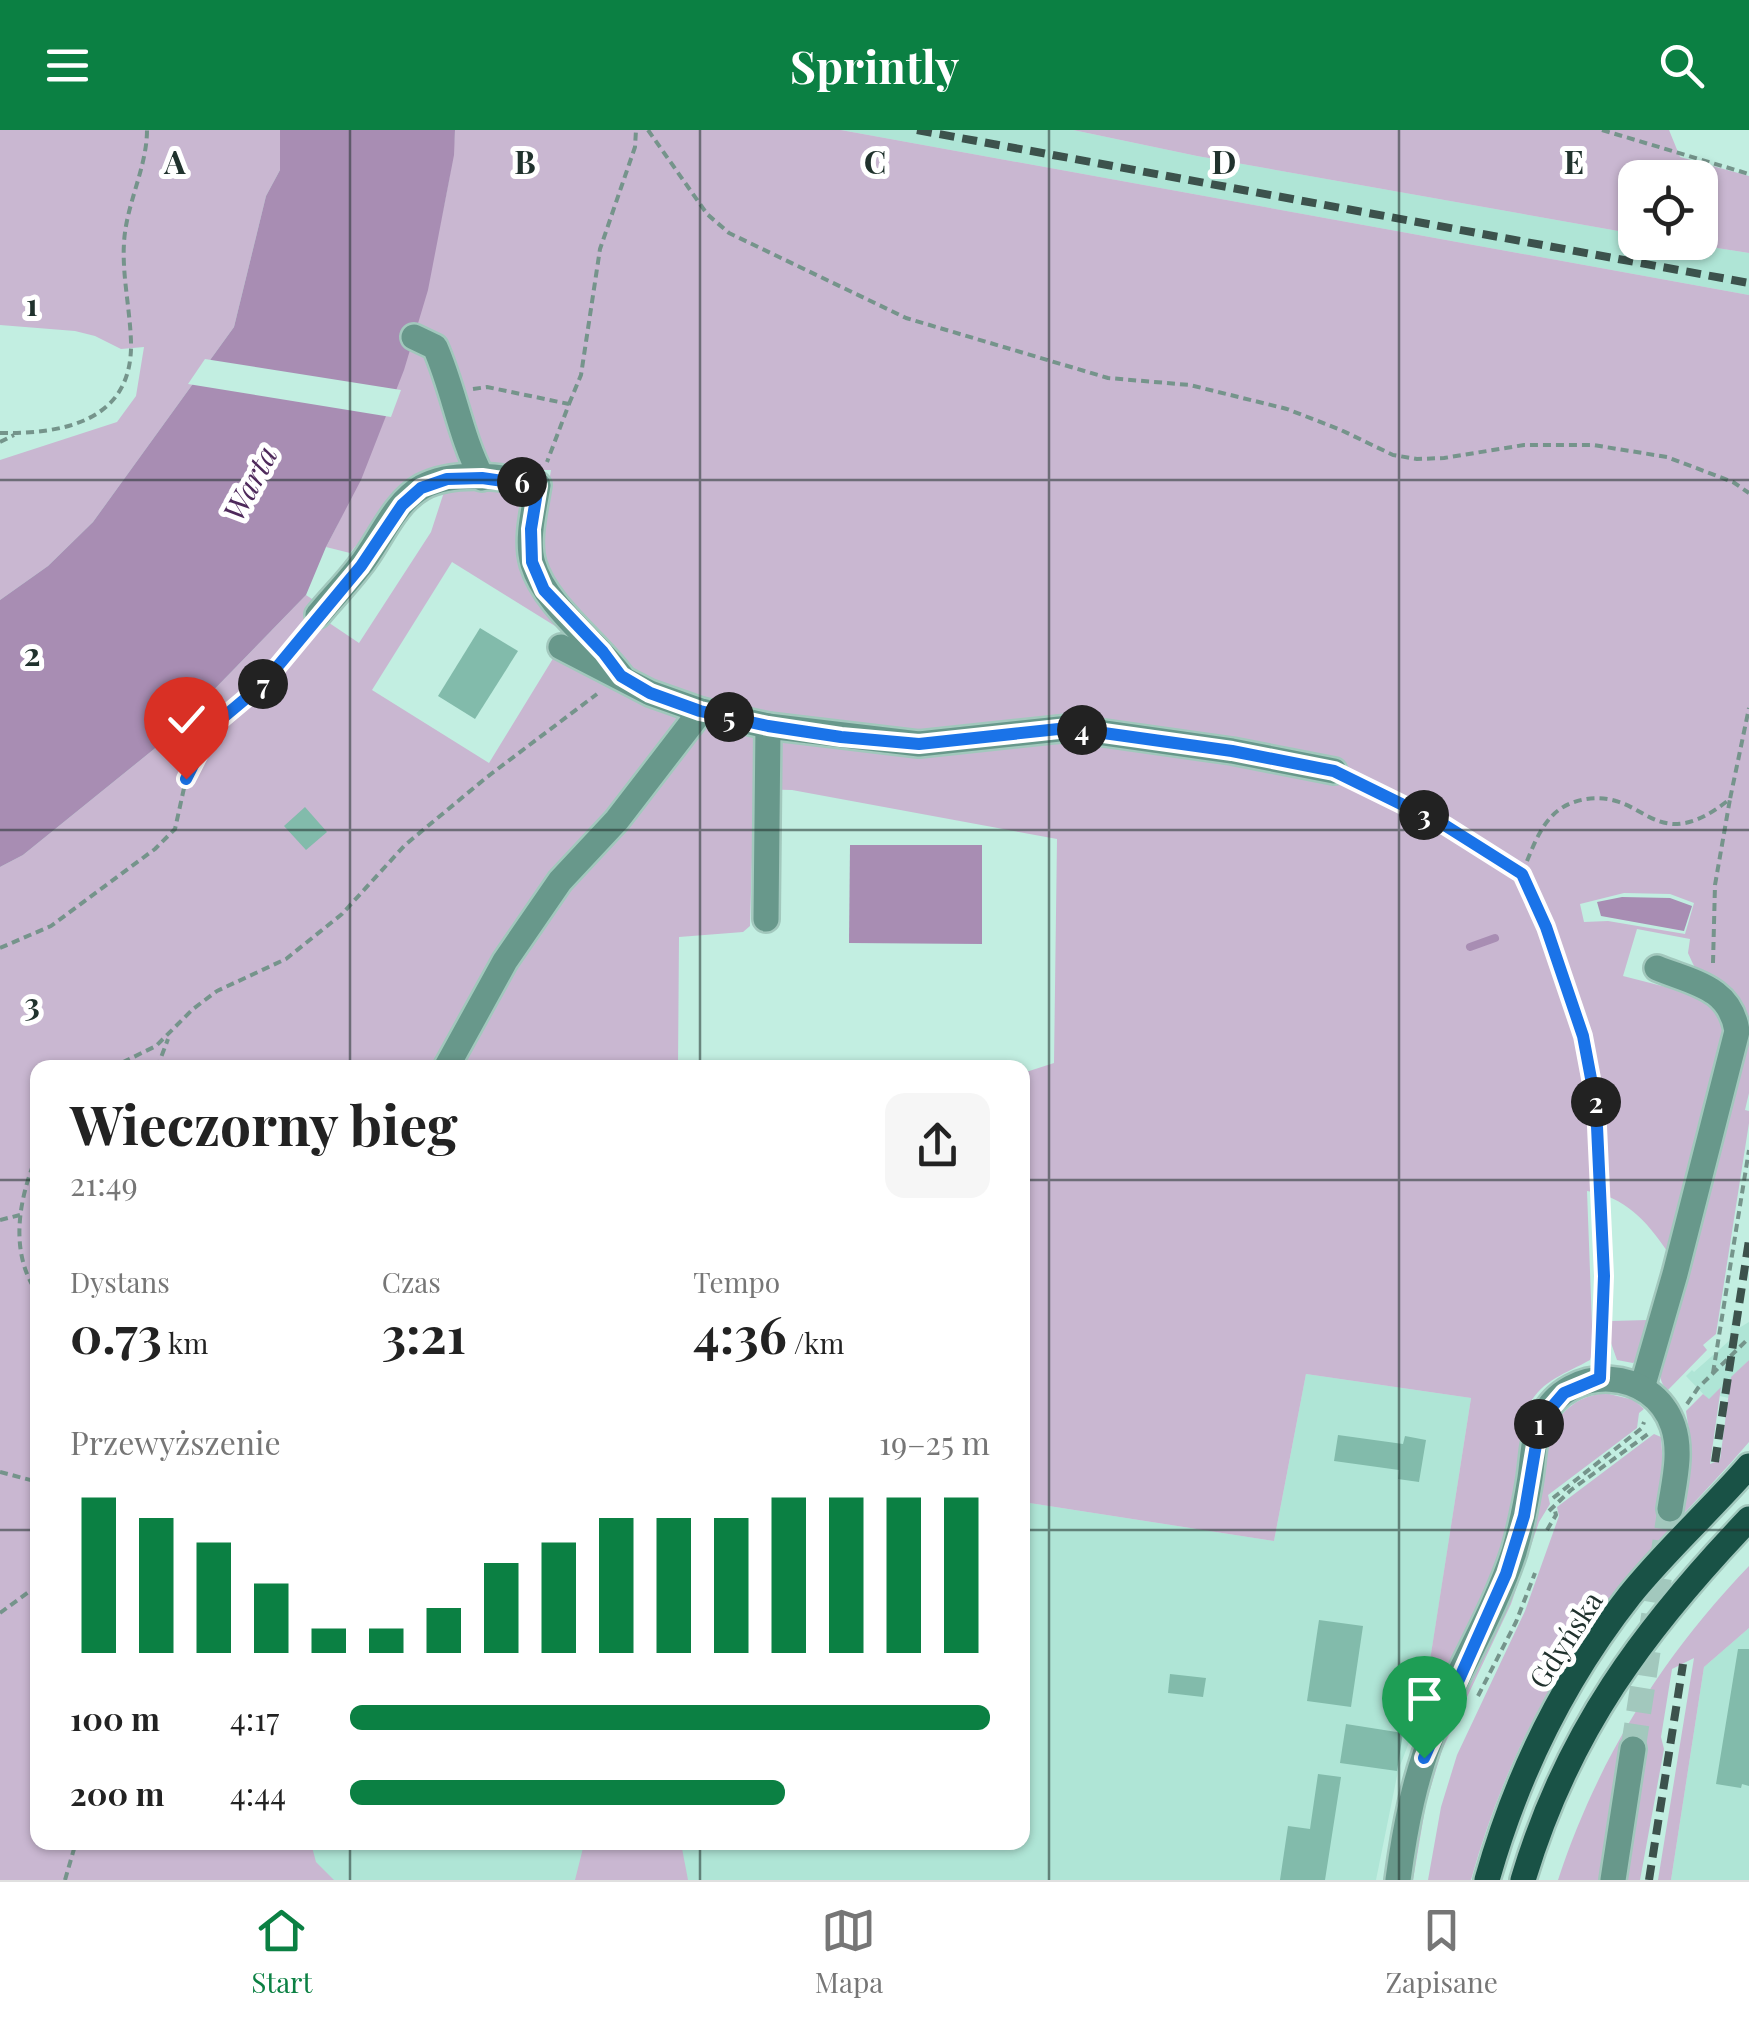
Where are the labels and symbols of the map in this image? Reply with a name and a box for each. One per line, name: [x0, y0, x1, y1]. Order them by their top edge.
text: A: [163, 139, 186, 182]
text: B: [514, 139, 536, 182]
text: C: [864, 139, 886, 182]
text: D: [1212, 139, 1236, 182]
text: E: [1564, 139, 1584, 182]
text: 1: [26, 281, 38, 324]
water label: Warta: [213, 438, 286, 528]
pin: 6: [497, 457, 547, 507]
text: 2: [24, 631, 40, 674]
pin: 7: [238, 659, 288, 709]
pin: [144, 677, 229, 780]
pin: 5: [704, 692, 754, 742]
pin: 4: [1057, 705, 1107, 755]
pin: 3: [1399, 790, 1449, 840]
text: 3: [24, 981, 40, 1024]
pin: 2: [1571, 1077, 1621, 1127]
pin: 1: [1514, 1399, 1564, 1449]
street label: Gdyńska: [1520, 1584, 1610, 1695]
pin: [1382, 1656, 1467, 1759]

